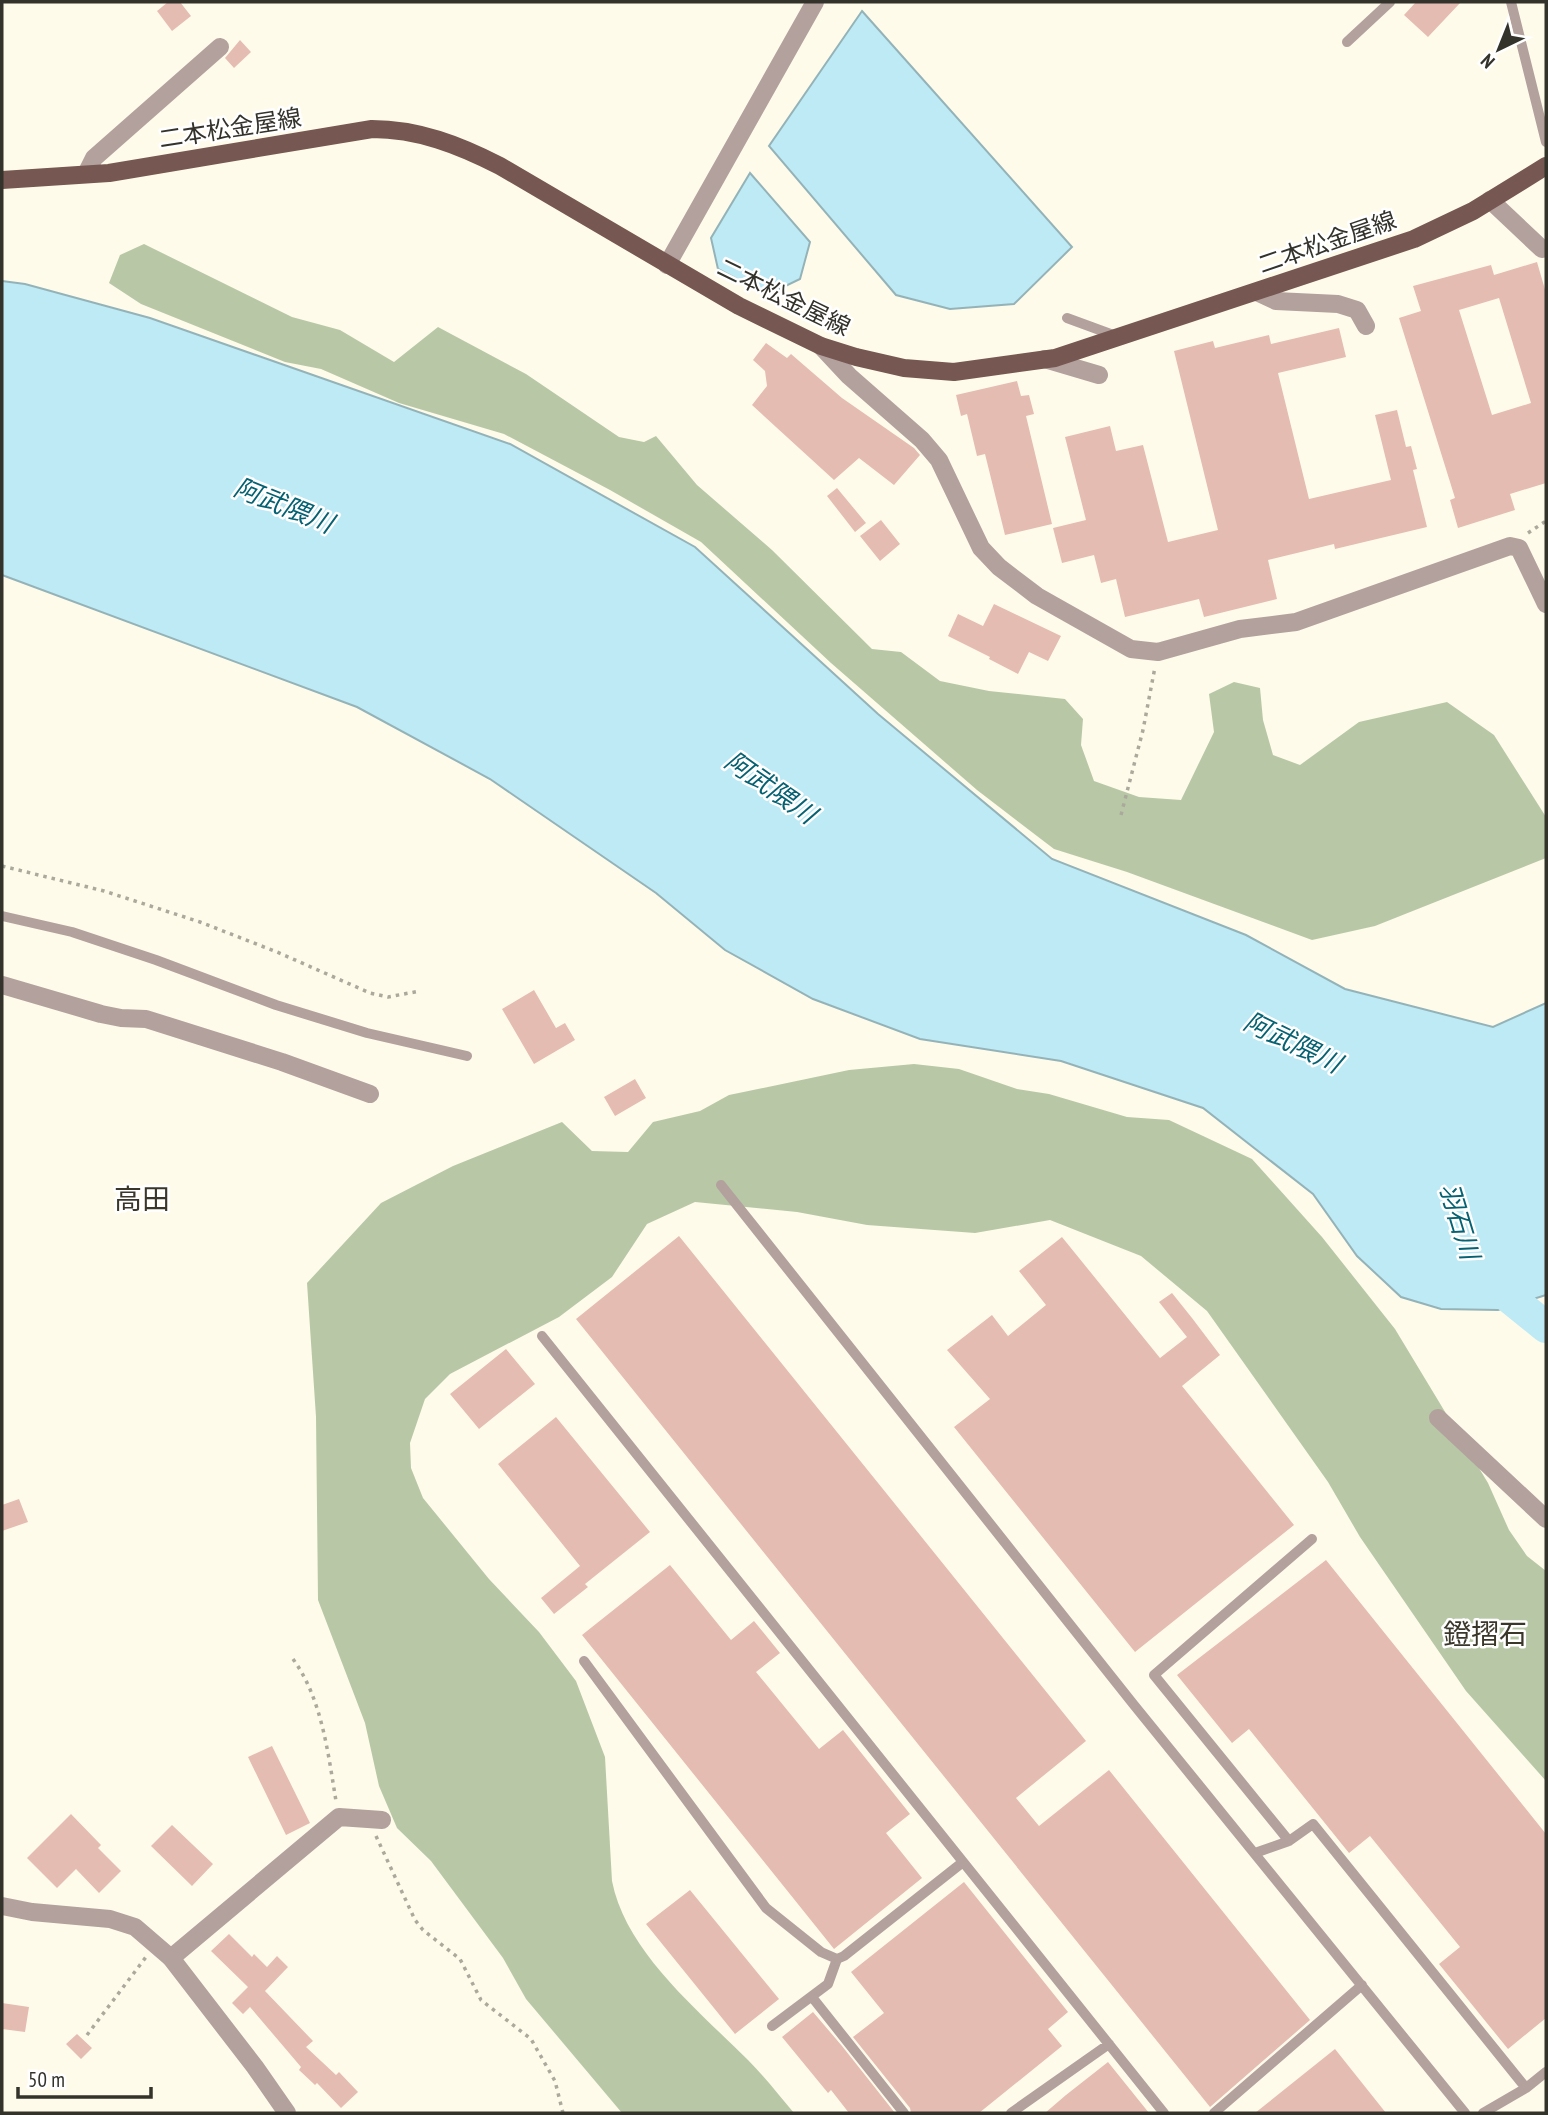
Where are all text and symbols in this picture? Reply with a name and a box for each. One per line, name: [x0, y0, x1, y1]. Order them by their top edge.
north arrow: [1464, 14, 1534, 84]
text: N: [1475, 49, 1499, 74]
street label: 二本松金屋線: [156, 101, 304, 155]
street label: 二本松金屋線: [1254, 204, 1400, 280]
street label: 二本松金屋線: [712, 252, 856, 342]
water label: 阿武隈川: [230, 470, 341, 541]
water label: 阿武隈川: [719, 744, 826, 832]
water label: 阿武隈川: [1239, 1004, 1350, 1081]
water label: 羽石川: [1433, 1179, 1488, 1266]
district label: 高田: [114, 1180, 170, 1217]
district label: 鐙摺石: [1443, 1615, 1527, 1652]
scale bar: [18, 2056, 150, 2100]
text: 50 m: [28, 2066, 65, 2093]

